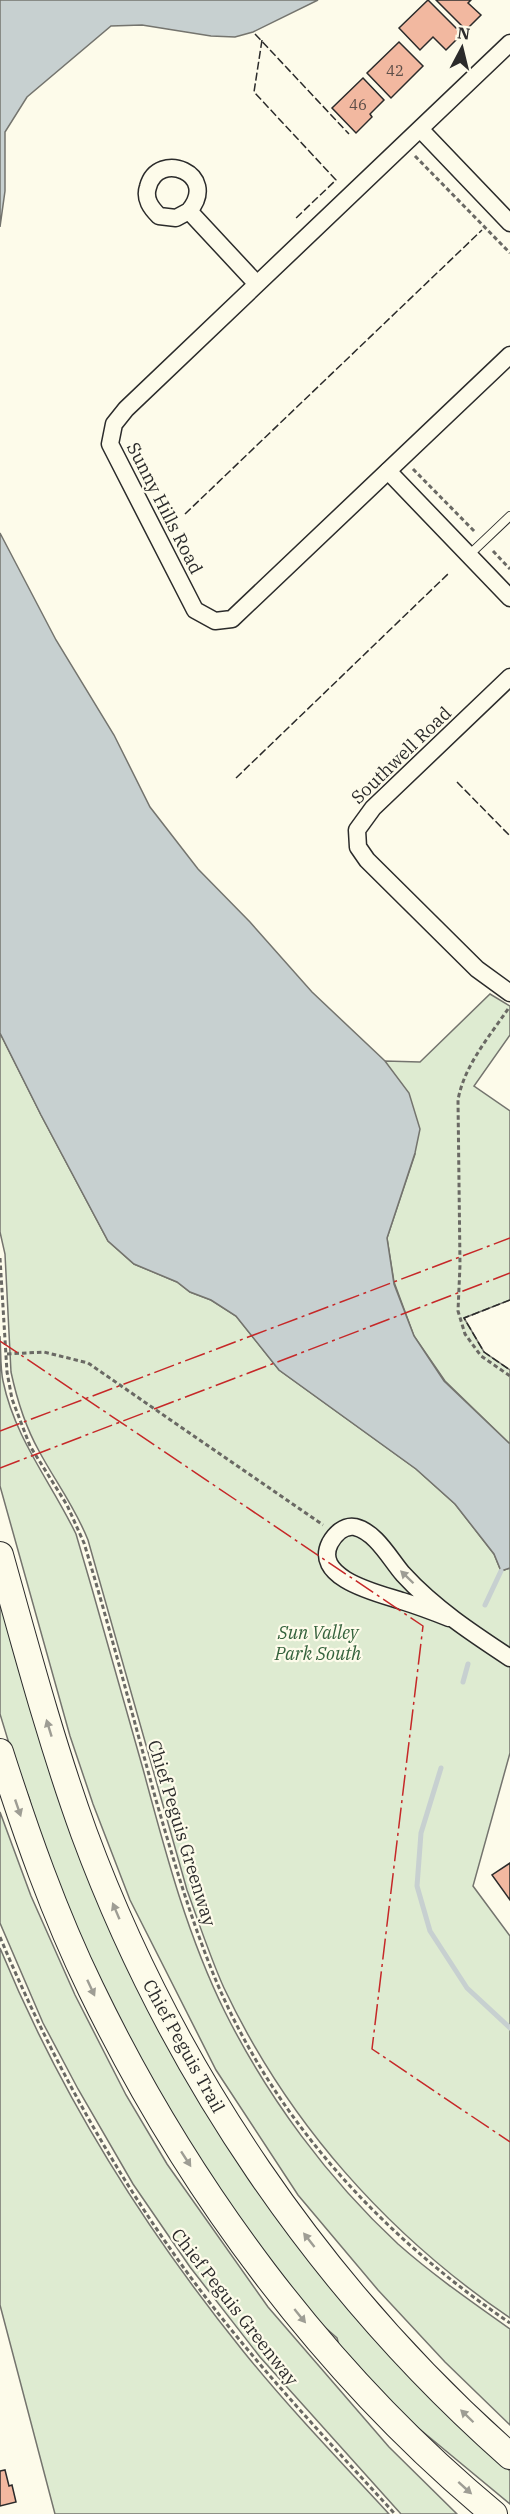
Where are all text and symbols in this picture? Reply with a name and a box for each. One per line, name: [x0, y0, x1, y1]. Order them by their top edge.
north arrow: [432, 18, 492, 78]
text: N: [456, 22, 471, 44]
house number: 42: [386, 61, 404, 80]
house number: 46: [349, 95, 367, 114]
street label: Sunny Hills Road: [122, 438, 208, 578]
street label: Southwell Road: [346, 701, 456, 809]
one-way arrow: [401, 1571, 415, 1585]
park label: Sun Valley Park South: [274, 1621, 361, 1665]
one-way arrow: [44, 1719, 53, 1737]
street label: Chief Peguis Greenway: [143, 1737, 221, 1929]
one-way arrow: [14, 1799, 23, 1817]
one-way arrow: [111, 1902, 121, 1920]
street label: Chief Peguis Trail: [138, 1975, 230, 2117]
one-way arrow: [87, 1980, 96, 1997]
one-way arrow: [180, 2151, 191, 2167]
street label: Chief Peguis Greenway: [166, 2224, 304, 2391]
one-way arrow: [304, 2232, 316, 2247]
one-way arrow: [294, 2309, 306, 2324]
one-way arrow: [461, 2409, 475, 2423]
one-way arrow: [457, 2481, 472, 2494]

